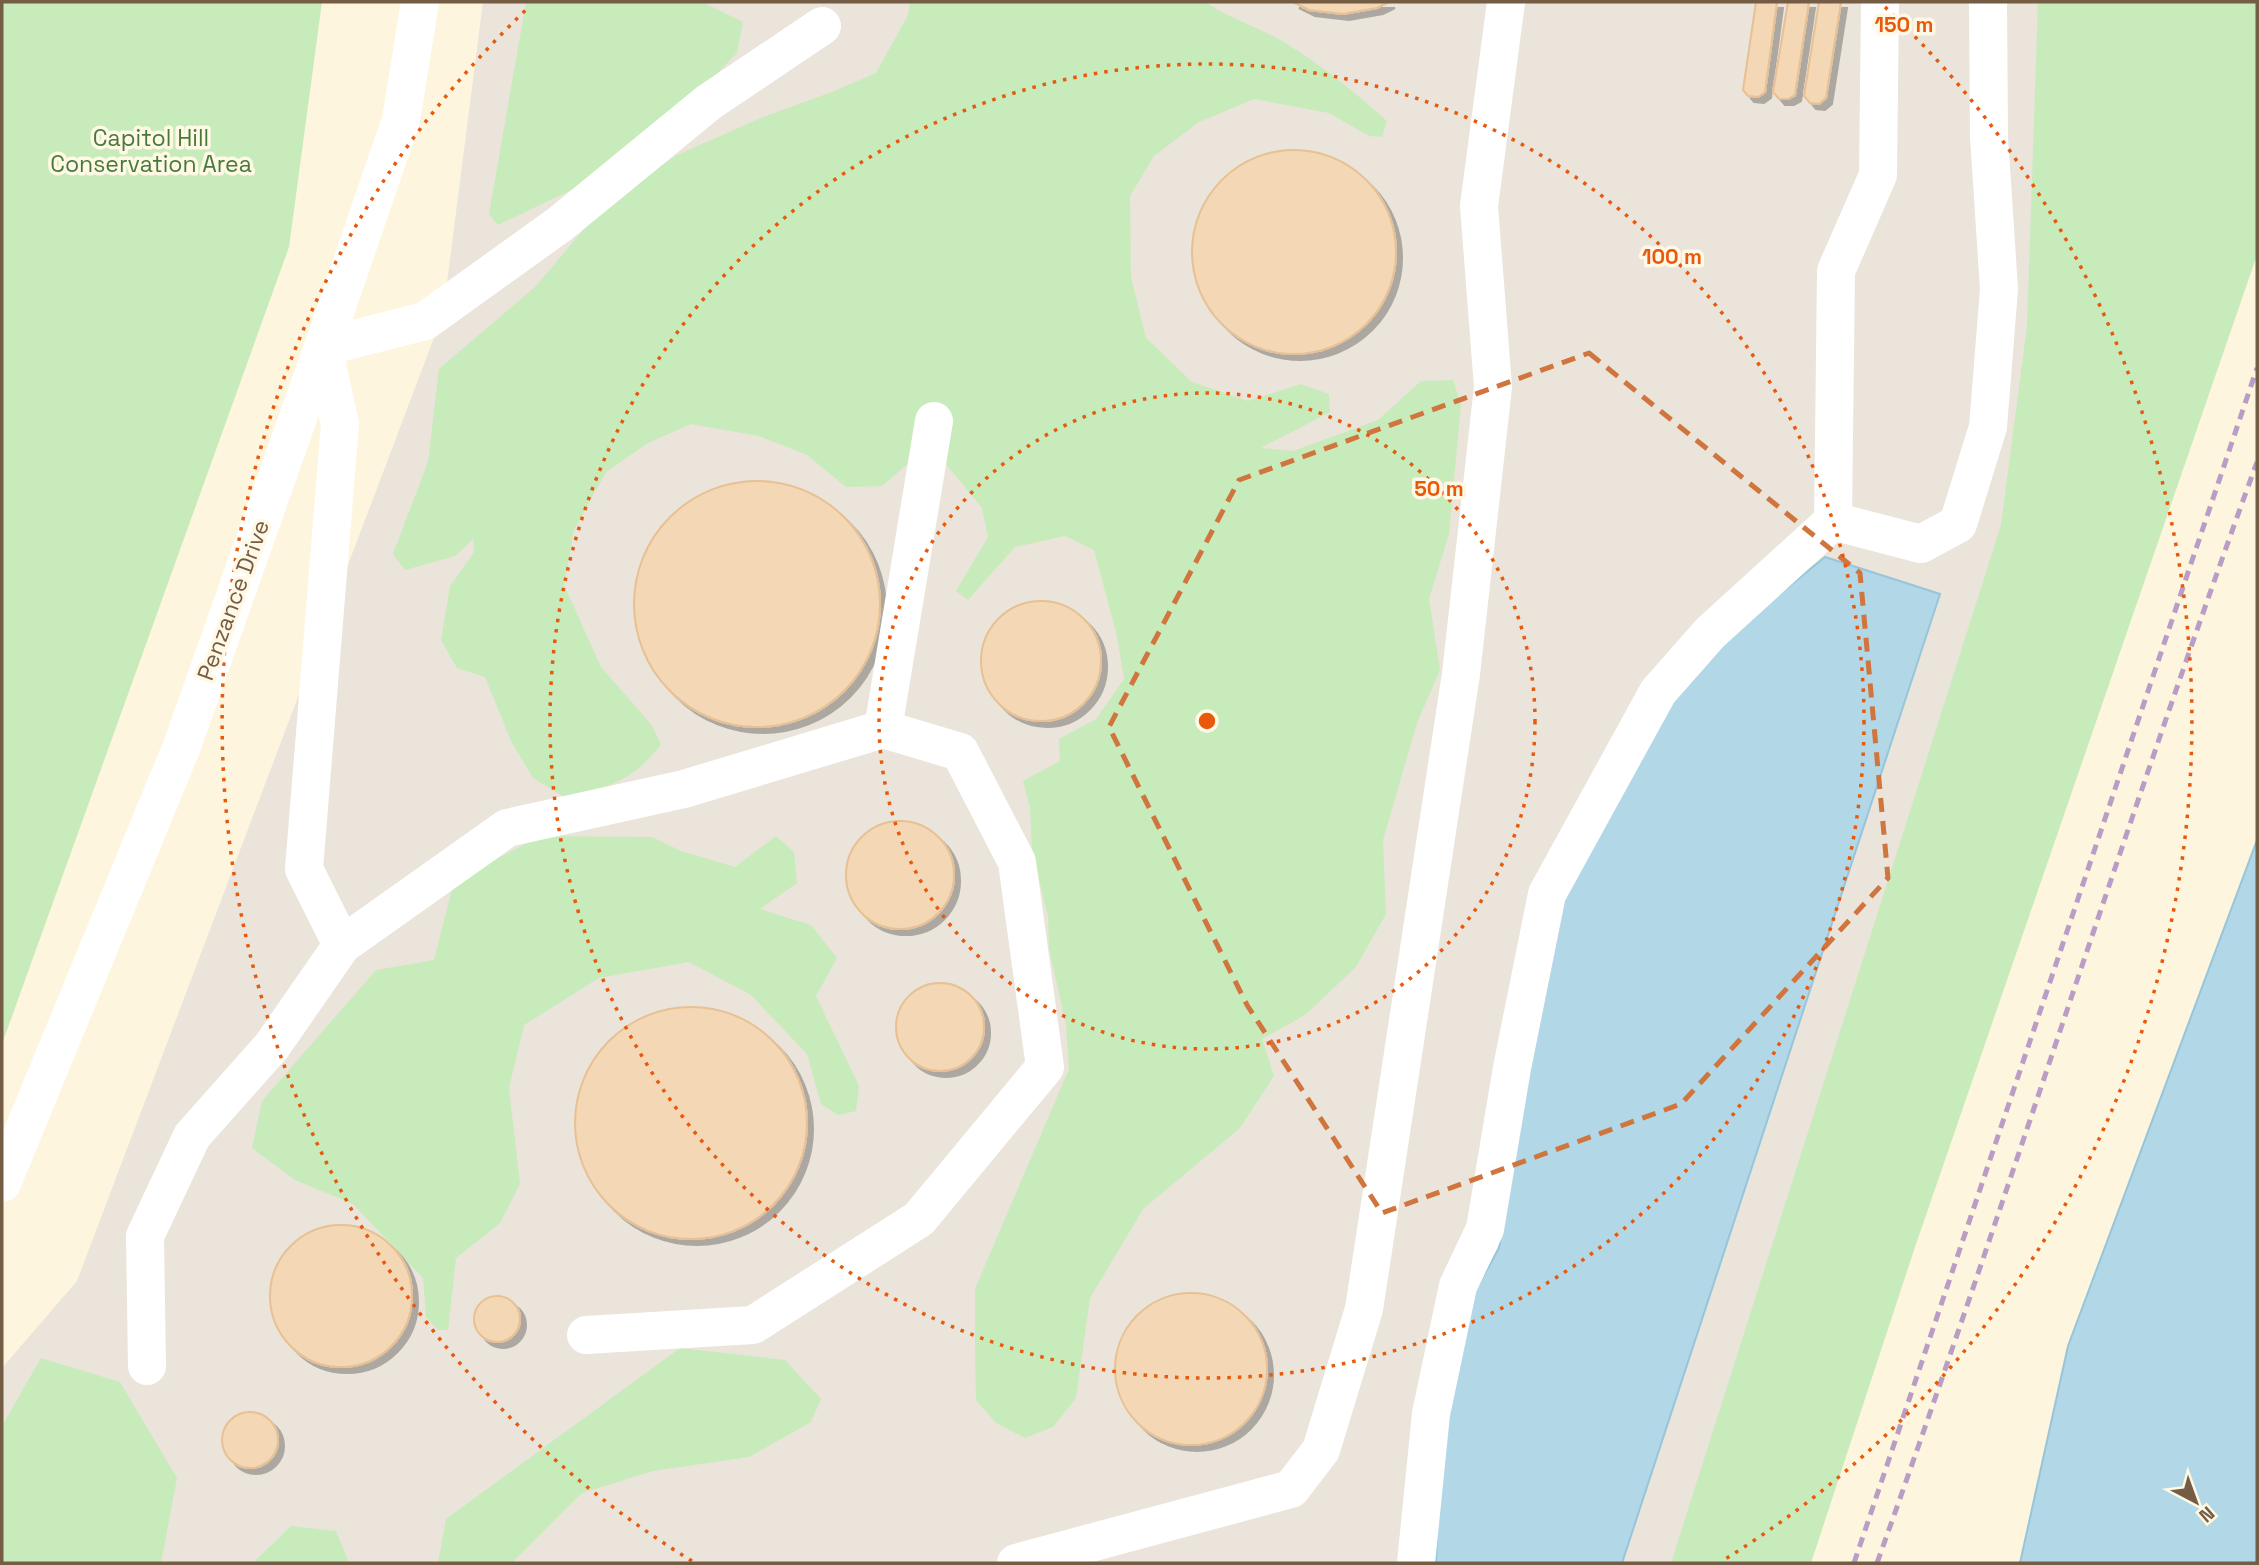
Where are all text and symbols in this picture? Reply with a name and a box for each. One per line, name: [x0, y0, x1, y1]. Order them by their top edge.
text: 150 m: [1875, 11, 1933, 38]
park label: Capitol Hill Conservation Area: [50, 123, 252, 179]
text: 100 m: [1642, 243, 1702, 270]
text: 50 m: [1414, 475, 1464, 502]
street label: Penzance Drive: [190, 516, 276, 684]
centre of rings: [1195, 709, 1219, 733]
north arrow: [2161, 1467, 2231, 1537]
text: N: [2194, 1501, 2220, 1528]

